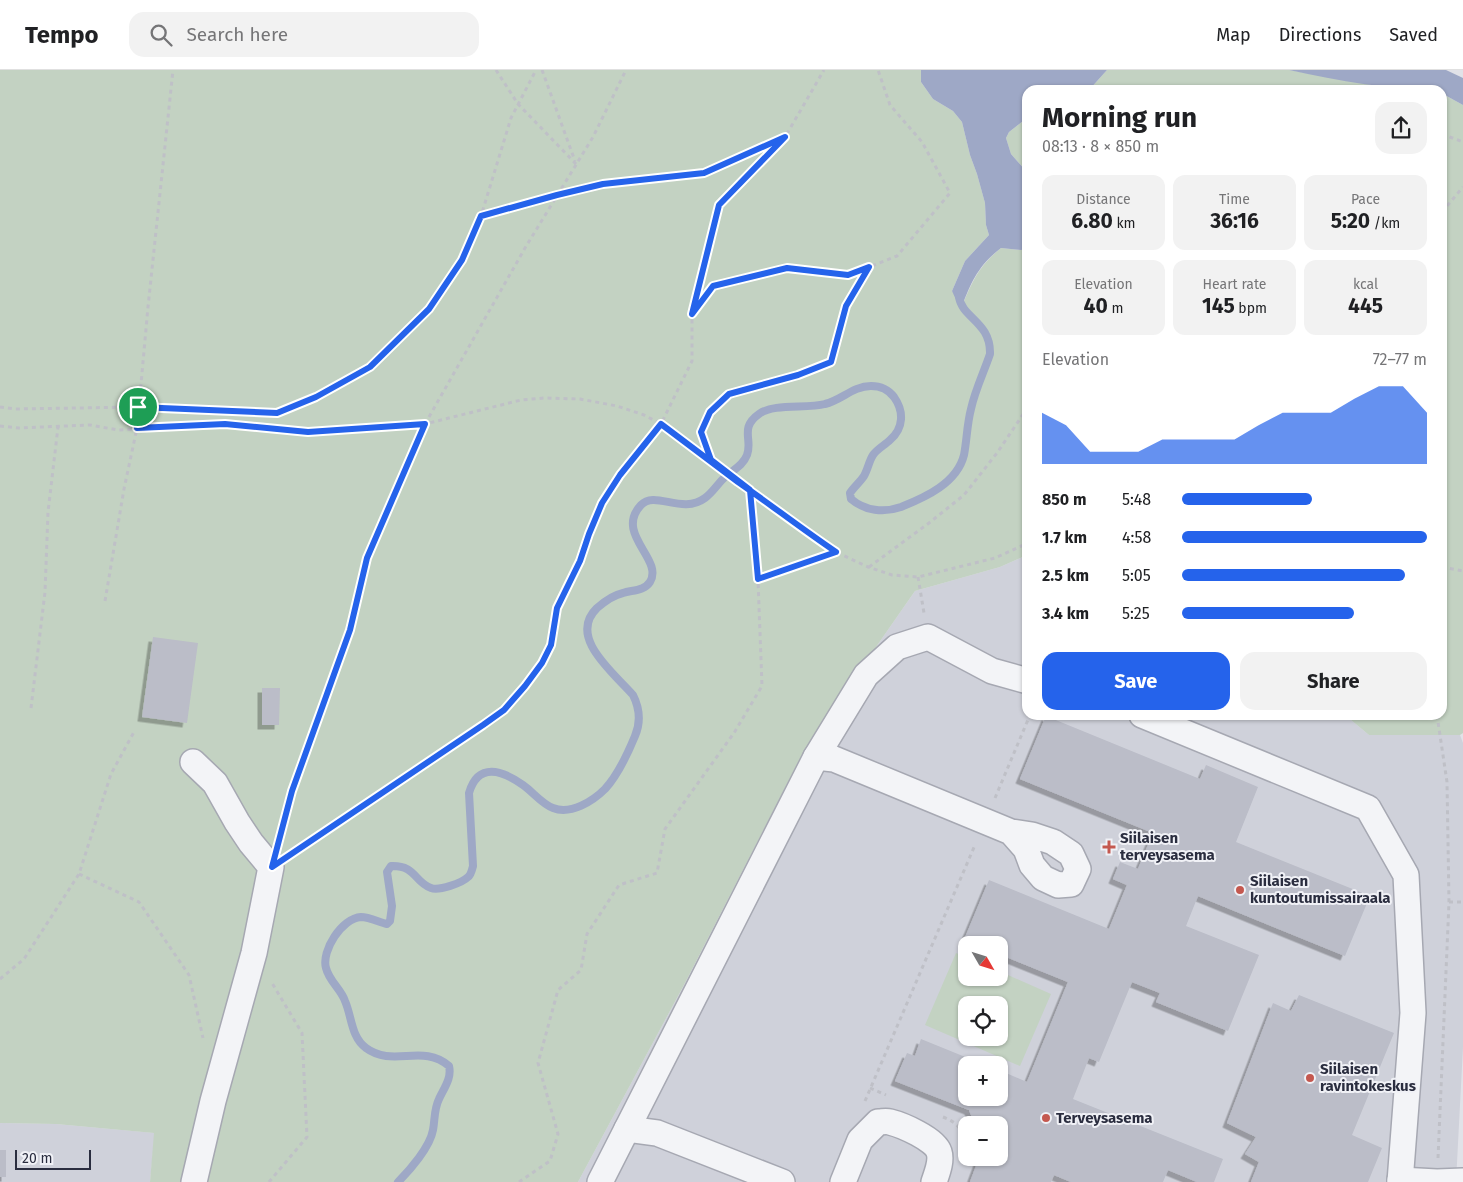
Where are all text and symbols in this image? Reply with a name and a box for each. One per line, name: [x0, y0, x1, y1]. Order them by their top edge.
search box: [129, 12, 479, 57]
text: Tempo: [25, 21, 99, 49]
icon: search: [147, 21, 175, 49]
text: Search here: [187, 23, 288, 46]
text: Map: [1216, 24, 1251, 46]
text: Directions: [1279, 24, 1361, 46]
text: Saved: [1389, 24, 1438, 46]
text: Morning run: [1042, 101, 1197, 134]
button: share: [1375, 102, 1427, 154]
text: 08:13 · 8 × 850 m: [1042, 137, 1159, 156]
text: Distance: [1076, 191, 1131, 208]
text: Time: [1219, 191, 1250, 208]
text: Pace: [1351, 191, 1380, 208]
text: 6.80: [1071, 208, 1113, 234]
text: 36:16: [1210, 208, 1259, 234]
text: 5:20: [1331, 208, 1370, 234]
text: km: [1113, 215, 1136, 232]
text: /km: [1370, 215, 1400, 232]
text: Elevation: [1074, 276, 1133, 293]
text: Heart rate: [1203, 276, 1266, 293]
text: kcal: [1353, 276, 1378, 293]
text: 40: [1084, 293, 1108, 319]
text: 145: [1202, 293, 1235, 319]
text: 445: [1348, 293, 1383, 319]
text: m: [1108, 300, 1123, 317]
text: bpm: [1235, 300, 1267, 317]
text: Elevation: [1042, 350, 1109, 369]
text: 72–77 m: [1373, 350, 1427, 369]
pin: [117, 386, 159, 428]
icon: arrive: [124, 393, 152, 421]
text: 850 m: [1042, 490, 1087, 509]
text: 5:48: [1122, 490, 1151, 509]
text: 1.7 km: [1042, 528, 1087, 547]
text: 4:58: [1122, 528, 1151, 547]
text: 2.5 km: [1042, 566, 1089, 585]
text: 5:05: [1122, 566, 1151, 585]
text: 3.4 km: [1042, 604, 1089, 623]
text: 5:25: [1122, 604, 1150, 623]
button: Save: [1042, 652, 1230, 710]
button: Share: [1240, 652, 1427, 710]
place label: Siilaisen terveysasema: [1120, 829, 1215, 864]
marker: Siilaisen terveysasema: [1102, 840, 1116, 854]
place label: Siilaisen kuntoutumissairaala: [1250, 872, 1391, 907]
marker: Siilaisen kuntoutumissairaala: [1234, 884, 1246, 896]
north arrow: [958, 936, 1008, 986]
map controls: [958, 936, 1008, 1166]
button: locate: [958, 996, 1008, 1046]
button: +: [958, 1056, 1008, 1106]
place label: Siilaisen ravintokeskus: [1320, 1060, 1416, 1095]
marker: Siilaisen ravintokeskus: [1304, 1072, 1316, 1084]
place label: Terveysasema: [1056, 1109, 1153, 1127]
marker: Terveysasema: [1040, 1112, 1052, 1124]
button: −: [958, 1116, 1008, 1166]
scale bar: [15, 1147, 91, 1170]
text: 20 m: [22, 1150, 52, 1167]

